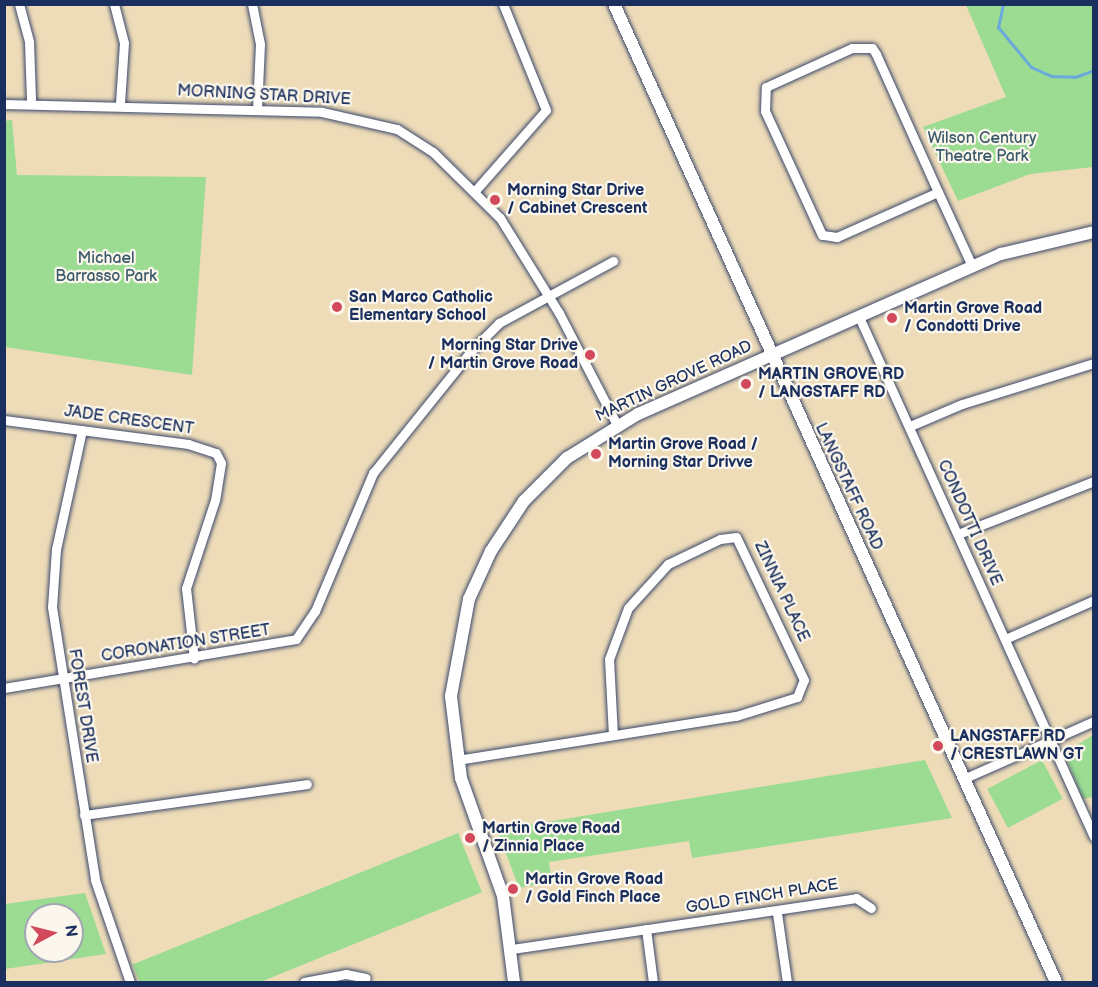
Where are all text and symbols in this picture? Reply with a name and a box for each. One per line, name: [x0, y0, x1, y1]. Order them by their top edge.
street label: MORNING STAR DRIVE: [177, 82, 351, 110]
park label: Wilson Century Theatre Park: [928, 129, 1036, 167]
place label: Morning Star Drive / Cabinet Crescent: [507, 181, 647, 219]
marker: Morning Star Drive / Cabinet Crescent: [488, 193, 502, 207]
park label: Michael Barrasso Park: [55, 249, 157, 287]
place label: San Marco Catholic Elementary School: [349, 288, 493, 326]
place label: Martin Grove Road / Condotti Drive: [904, 299, 1042, 337]
marker: San Marco Catholic Elementary School: [330, 300, 344, 314]
marker: Martin Grove Road / Condotti Drive: [885, 311, 899, 325]
place label: Morning Star Drive / Martin Grove Road: [428, 336, 578, 374]
street label: MARTIN GROVE ROAD: [593, 337, 755, 427]
marker: Morning Star Drive / Martin Grove Road: [583, 348, 597, 362]
place label: MARTIN GROVE RD / LANGSTAFF RD: [758, 365, 904, 403]
marker: MARTIN GROVE RD / LANGSTAFF RD: [739, 377, 753, 391]
street label: JADE CRESCENT: [63, 402, 195, 440]
street label: LANGSTAFF ROAD: [810, 420, 886, 554]
place label: Martin Grove Road / Morning Star Drivve: [608, 435, 758, 473]
marker: Martin Grove Road / Morning Star Drivve: [589, 447, 603, 461]
street label: CONDOTTI DRIVE: [933, 457, 1005, 589]
street label: ZINNIA PLACE: [749, 539, 813, 645]
street label: CORONATION STREET: [100, 621, 272, 667]
street label: FOREST DRIVE: [63, 648, 101, 764]
place label: LANGSTAFF RD / CRESTLAWN GT: [950, 727, 1084, 765]
marker: LANGSTAFF RD / CRESTLAWN GT: [931, 739, 945, 753]
place label: Martin Grove Road / Zinnia Place: [482, 819, 620, 857]
marker: Martin Grove Road / Zinnia Place: [463, 831, 477, 845]
place label: Martin Grove Road / Gold Finch Place: [525, 870, 663, 908]
street label: GOLD FINCH PLACE: [685, 875, 839, 919]
marker: Martin Grove Road / Gold Finch Place: [506, 882, 520, 896]
north arrow: [24, 903, 84, 963]
text: N: [60, 924, 81, 938]

